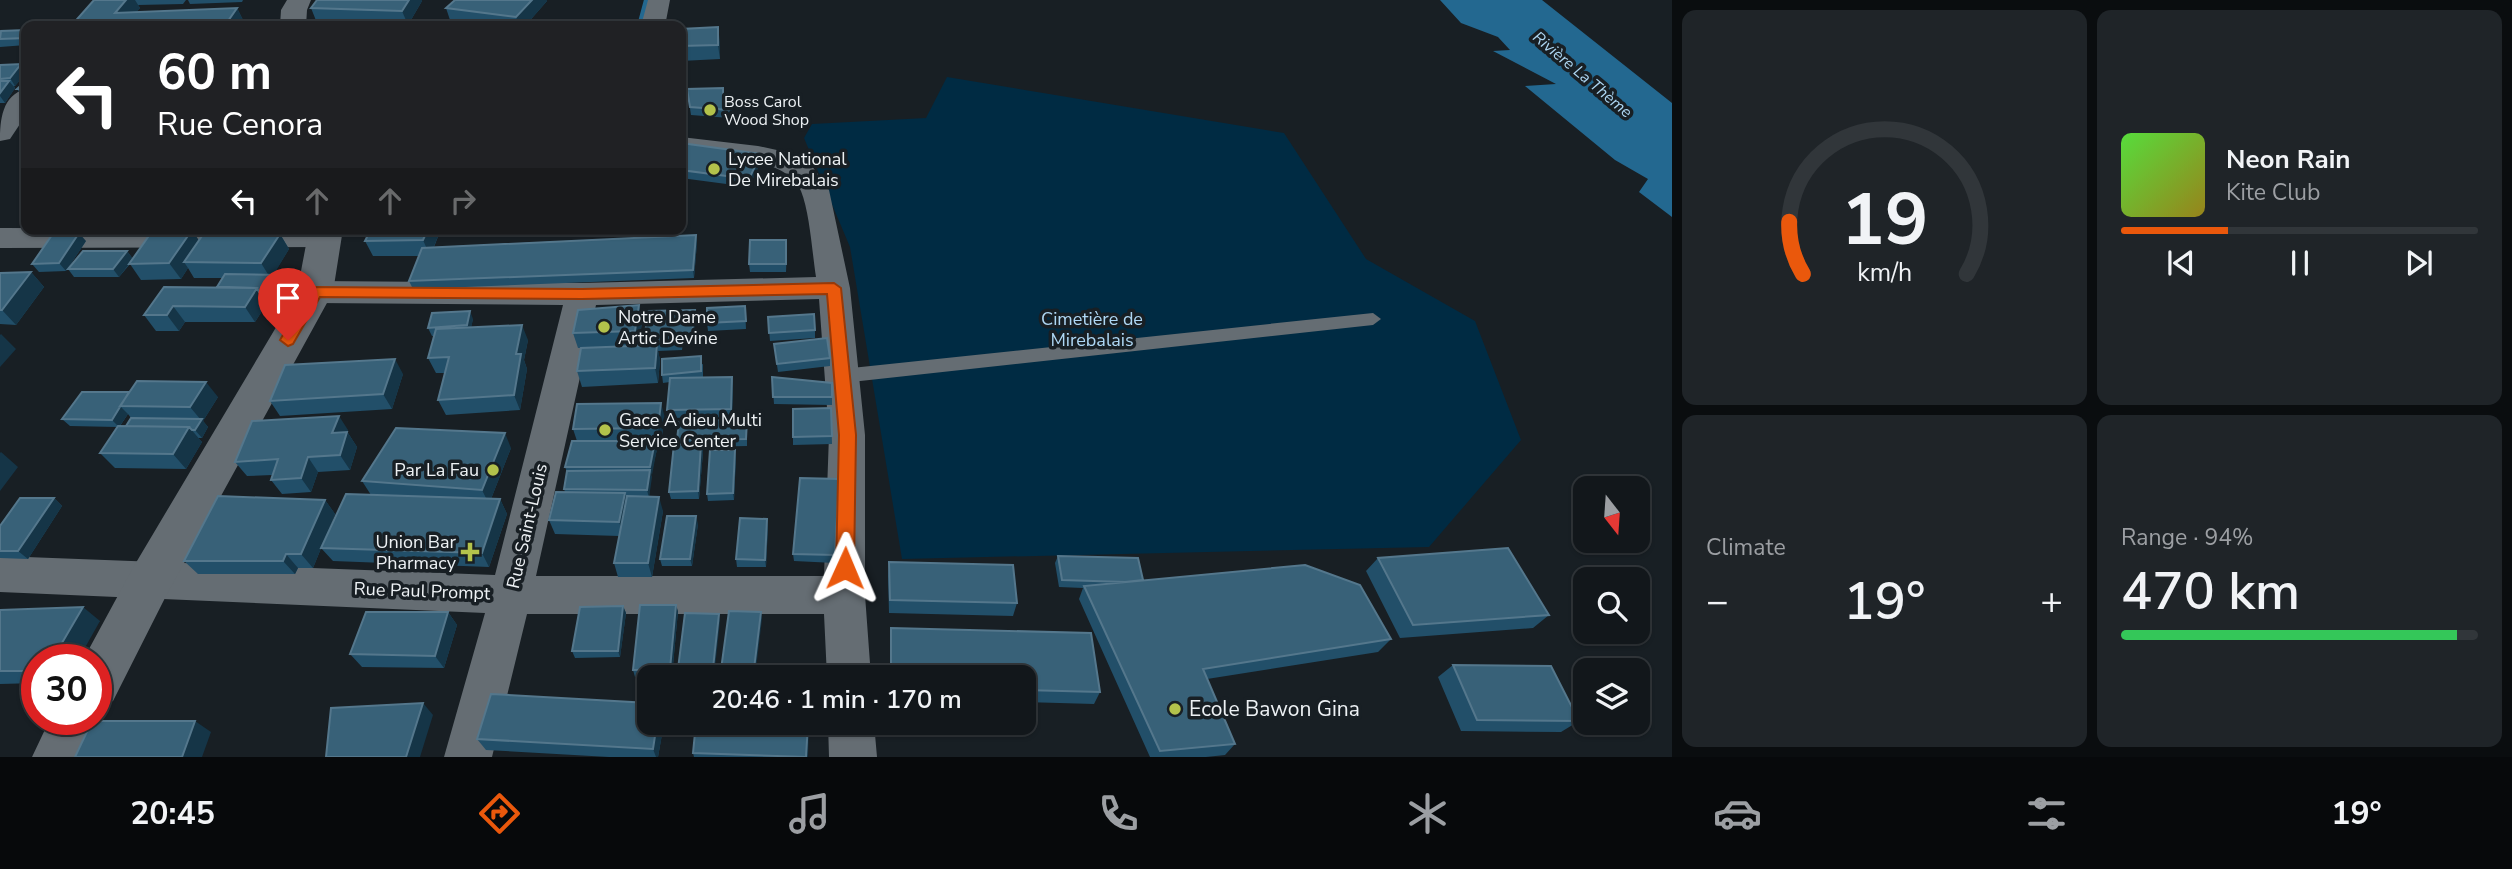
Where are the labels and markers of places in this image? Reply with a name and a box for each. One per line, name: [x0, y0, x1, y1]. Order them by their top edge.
place label: Boss Carol Wood Shop: [724, 91, 809, 131]
marker: Boss Carol Wood Shop: [702, 102, 718, 118]
place label: Lycee National De Mirebalais: [728, 147, 847, 192]
marker: Lycee National De Mirebalais: [706, 161, 722, 177]
pin: [258, 268, 318, 340]
place label: Notre Dame Artic Devine: [618, 305, 718, 350]
marker: Notre Dame Artic Devine: [596, 319, 612, 335]
place label: Gace A dieu Multi Service Center: [619, 408, 762, 453]
marker: Gace A dieu Multi Service Center: [597, 422, 613, 438]
place label: Par La Fau: [394, 458, 479, 482]
marker: Par La Fau: [485, 462, 501, 478]
place label: Union Bar Pharmacy: [375, 530, 457, 575]
marker: Union Bar Pharmacy: [462, 544, 478, 560]
place label: Ecole Bawon Gina: [1189, 695, 1360, 723]
marker: Ecole Bawon Gina: [1167, 701, 1183, 717]

